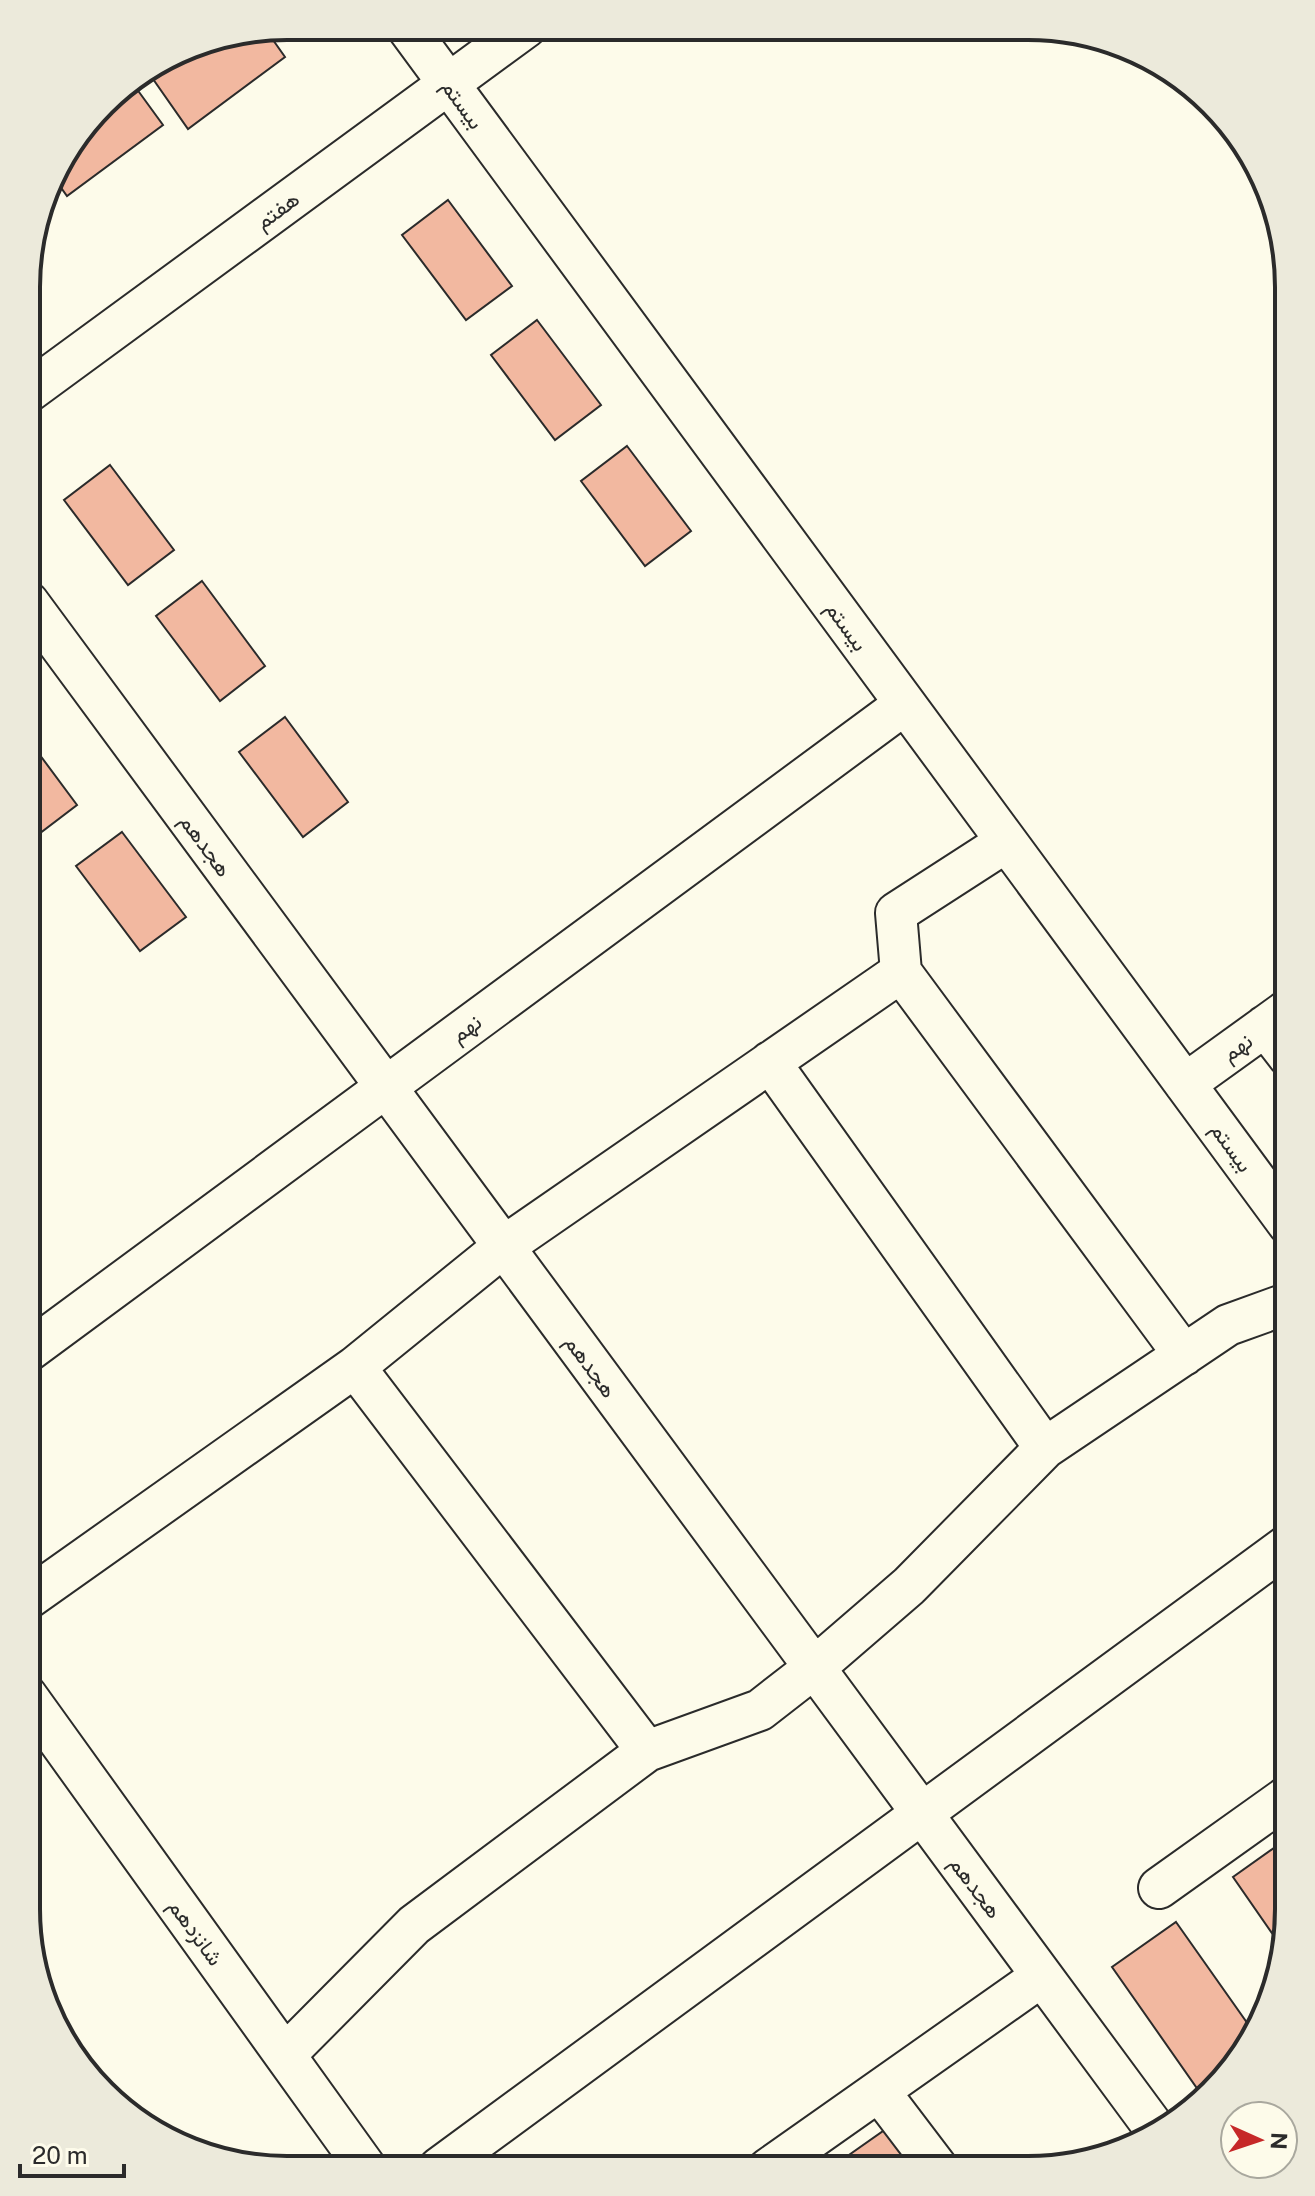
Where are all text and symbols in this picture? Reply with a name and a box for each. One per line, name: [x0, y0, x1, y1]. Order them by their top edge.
street label: بیستم: [435, 74, 490, 135]
street label: هفتم: [250, 185, 305, 236]
street label: بیستم: [819, 596, 874, 657]
street label: هجدهم: [173, 809, 237, 883]
street label: نهم: [446, 1008, 487, 1049]
street label: نهم: [1217, 1027, 1258, 1068]
street label: بیستم: [1204, 1117, 1259, 1178]
street label: هجدهم: [558, 1330, 622, 1404]
street label: هجدهم: [943, 1851, 1008, 1924]
street label: شانزدهم: [162, 1894, 229, 1972]
north arrow: [1219, 2100, 1299, 2180]
scale bar: [20, 2128, 124, 2178]
text: N: [1266, 2132, 1292, 2150]
text: 20 m: [32, 2141, 88, 2169]

